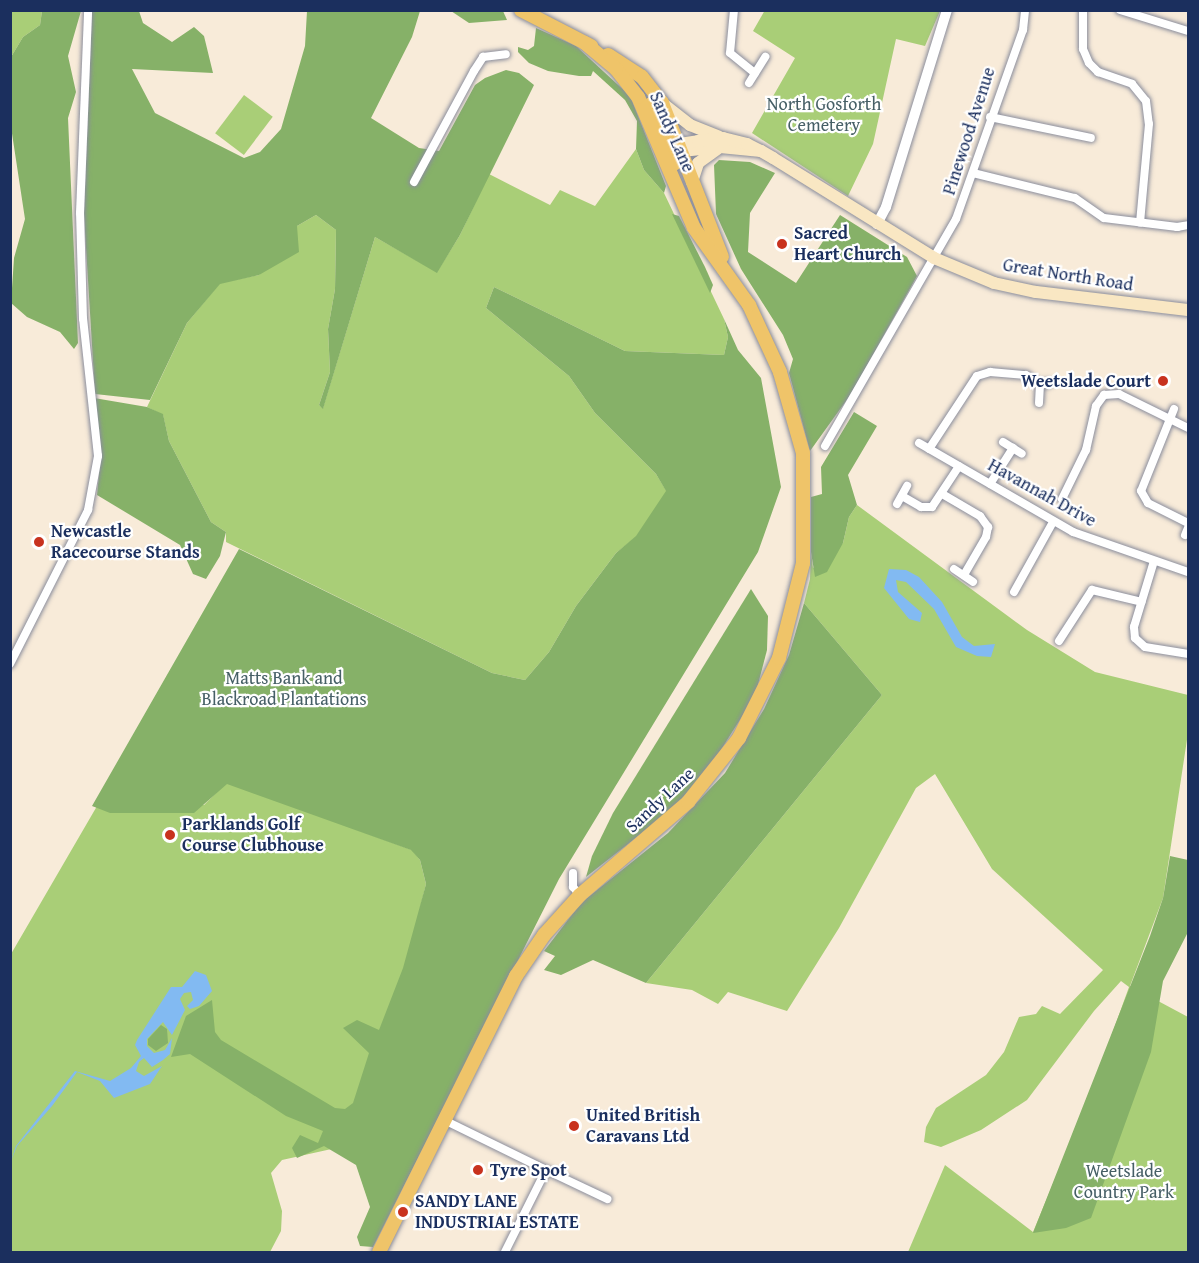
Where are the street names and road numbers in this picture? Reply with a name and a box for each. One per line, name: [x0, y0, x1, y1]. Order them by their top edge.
street label: Pinewood Avenue: [938, 64, 1000, 198]
street label: Sandy Lane: [645, 88, 699, 176]
street label: Great North Road: [1001, 254, 1135, 296]
street label: Havannah Drive: [984, 454, 1100, 532]
street label: Sandy Lane: [621, 763, 699, 837]

